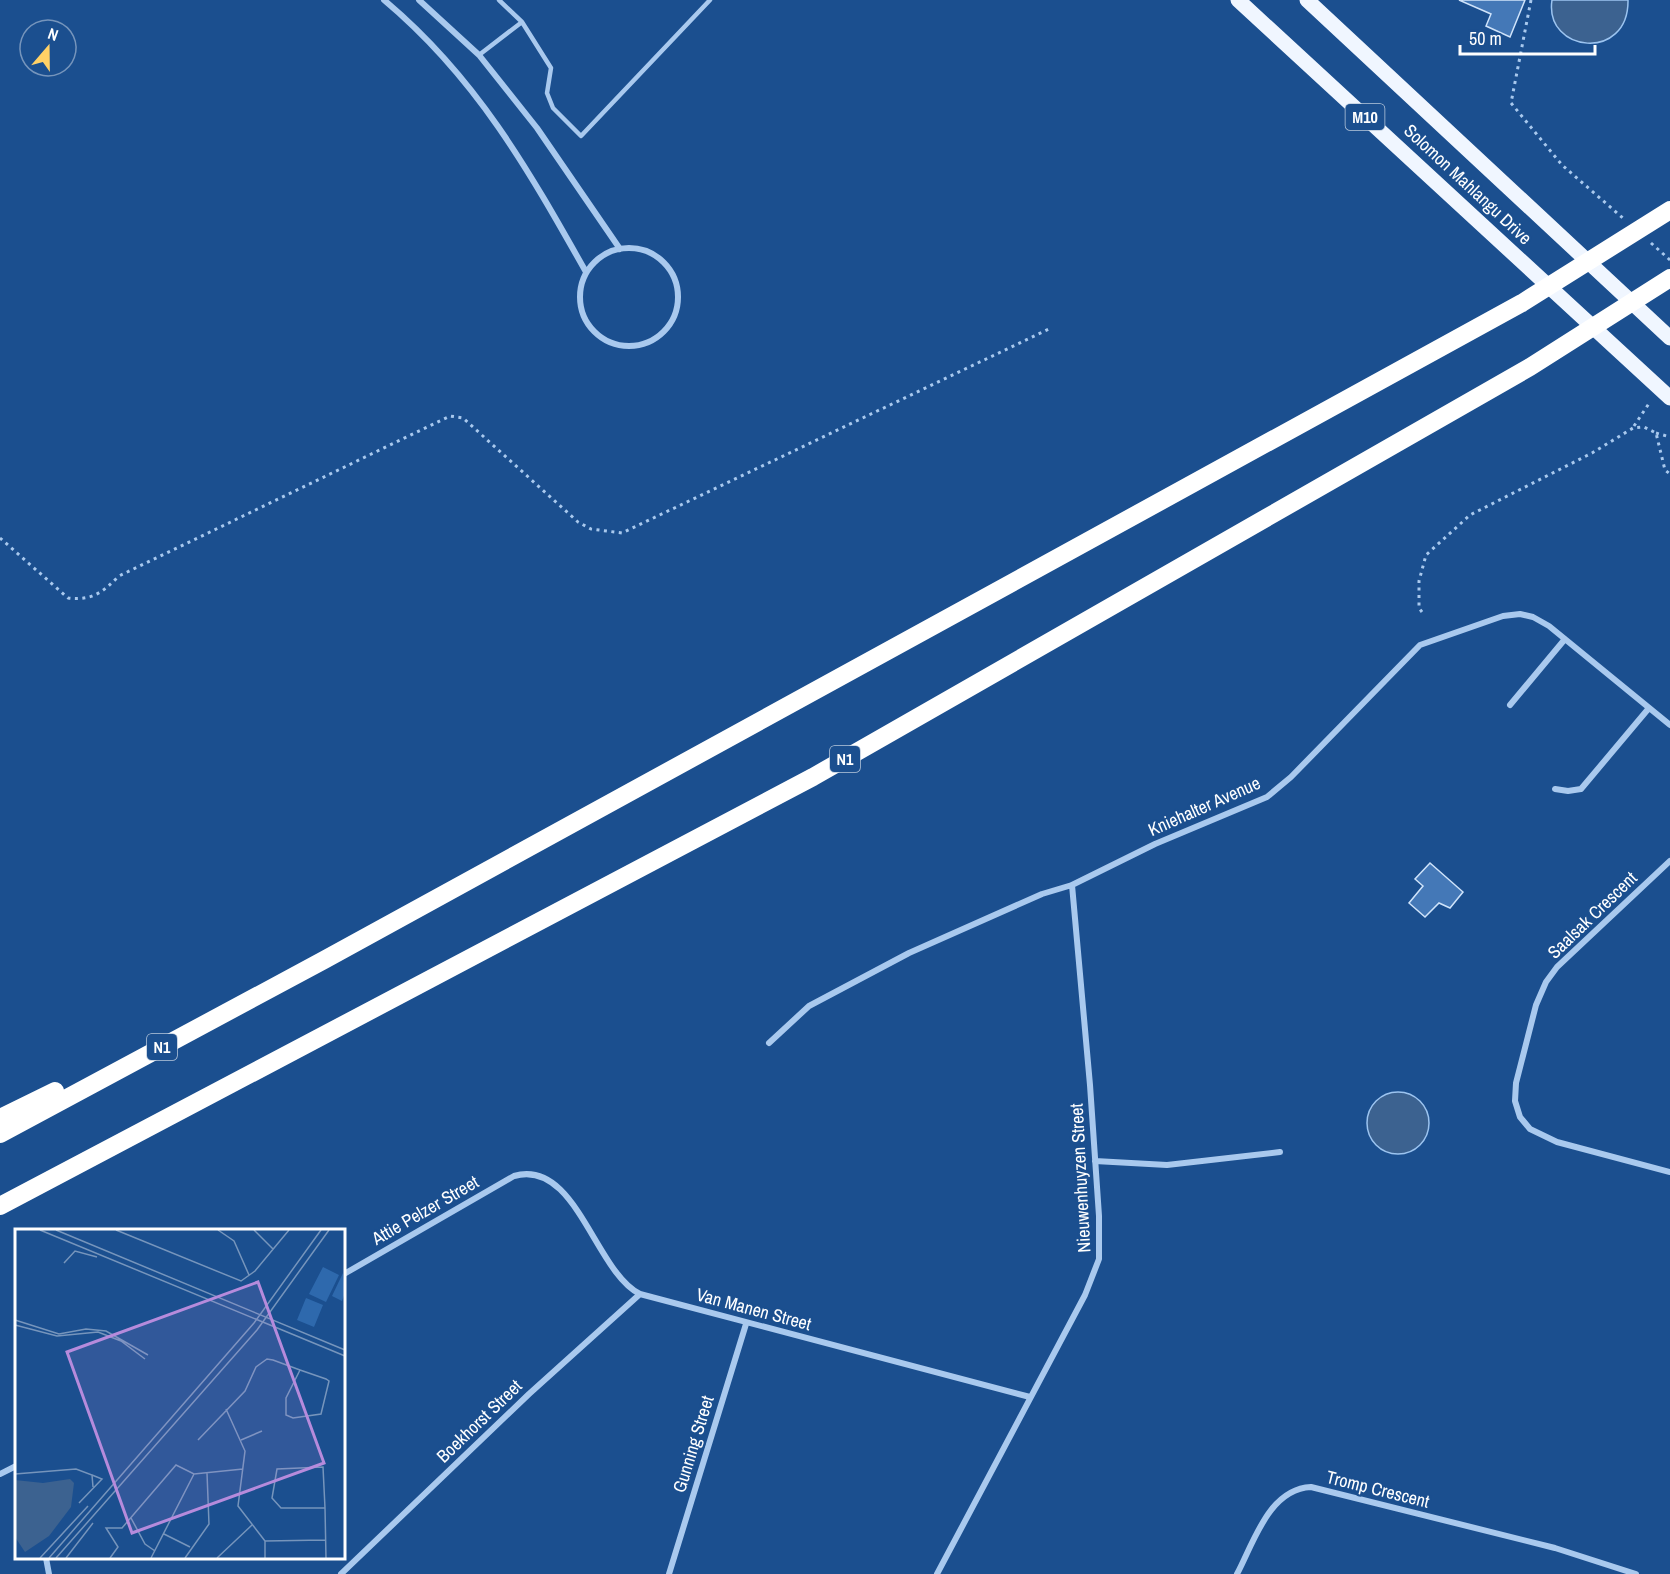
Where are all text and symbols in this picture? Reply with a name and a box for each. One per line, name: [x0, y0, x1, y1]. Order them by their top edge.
north arrow: [18, 18, 78, 78]
scale bar: [1460, 18, 1595, 56]
text: N: [45, 22, 61, 46]
text: 50 m: [1469, 26, 1502, 51]
road number: M10: [1346, 104, 1384, 130]
street label: Solomon Mahlangu Drive: [1399, 118, 1537, 250]
road number: N1: [830, 746, 860, 772]
street label: Kniehalter Avenue: [1144, 770, 1264, 842]
street label: Saalsak Crescent: [1542, 866, 1642, 964]
road number: N1: [147, 1034, 177, 1060]
street label: Nieuwenhuyzen Street: [1064, 1103, 1096, 1253]
street label: Attie Pelzer Street: [366, 1169, 483, 1251]
inset map: [15, 1229, 345, 1559]
street label: Van Manen Street: [694, 1282, 814, 1336]
street label: Boekhorst Street: [431, 1374, 527, 1468]
street label: Gunning Street: [666, 1392, 720, 1496]
street label: Tromp Crescent: [1324, 1464, 1432, 1514]

